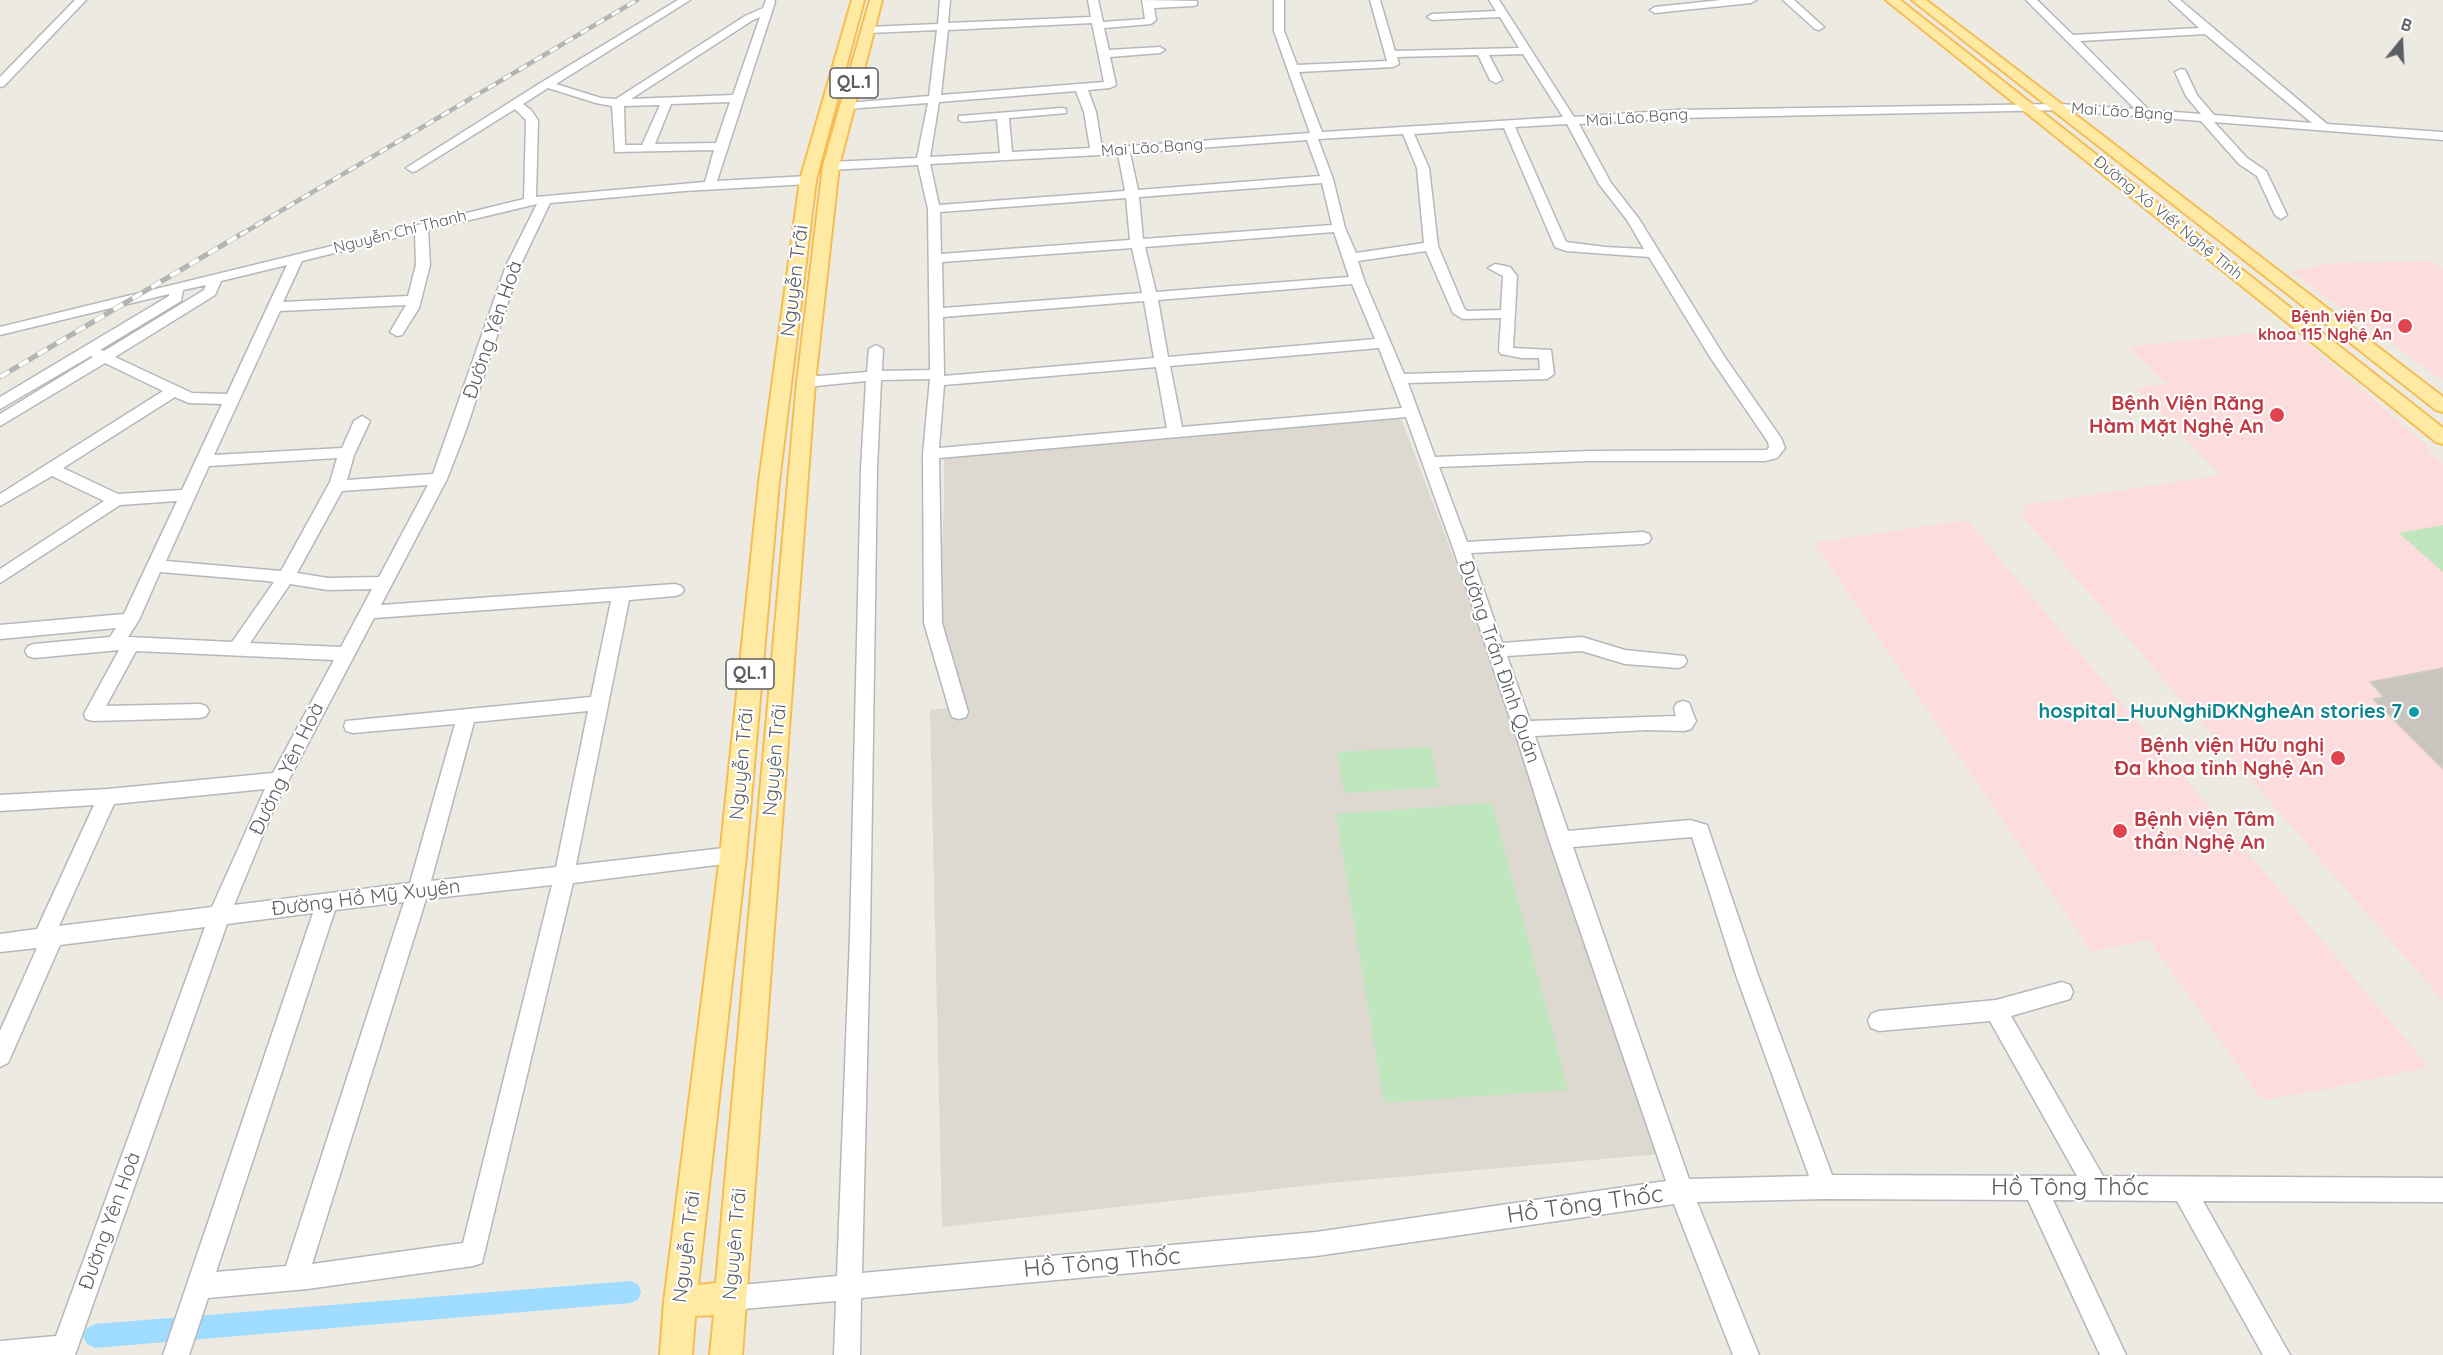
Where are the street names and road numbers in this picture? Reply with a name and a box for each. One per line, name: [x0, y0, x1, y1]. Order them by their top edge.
road number: QL.1: [830, 68, 878, 98]
street label: Mai Lão Bạng: [2070, 99, 2174, 125]
street label: Mai Lão Bạng: [1585, 105, 1689, 131]
street label: Mai Lão Bạng: [1100, 135, 1204, 161]
street label: Đường Xô Viết Nghệ Tĩnh: [2090, 152, 2246, 284]
street label: Nguyễn Chí Thanh: [332, 206, 468, 258]
street label: Nguyễn Trãi: [776, 224, 814, 338]
street label: Đường Yên Hoà: [458, 258, 528, 402]
street label: Đường Trần Đình Quán: [1453, 558, 1545, 766]
road number: QL.1: [726, 659, 774, 689]
street label: Đường Yên Hoà: [245, 699, 329, 839]
street label: Nguyên Trãi: [758, 703, 792, 817]
street label: Nguyễn Trãi: [725, 707, 759, 821]
street label: Đường Hồ Mỹ Xuyên: [270, 875, 462, 921]
street label: Đường Yên Hoà: [74, 1149, 146, 1293]
street label: Hồ Tông Thốc: [1991, 1174, 2149, 1202]
street label: Hồ Tông Thốc: [1505, 1180, 1665, 1230]
street label: Nguyên Trãi: [718, 1187, 752, 1301]
street label: Nguyễn Trãi: [668, 1190, 706, 1304]
street label: Hồ Tông Thốc: [1022, 1242, 1182, 1284]

